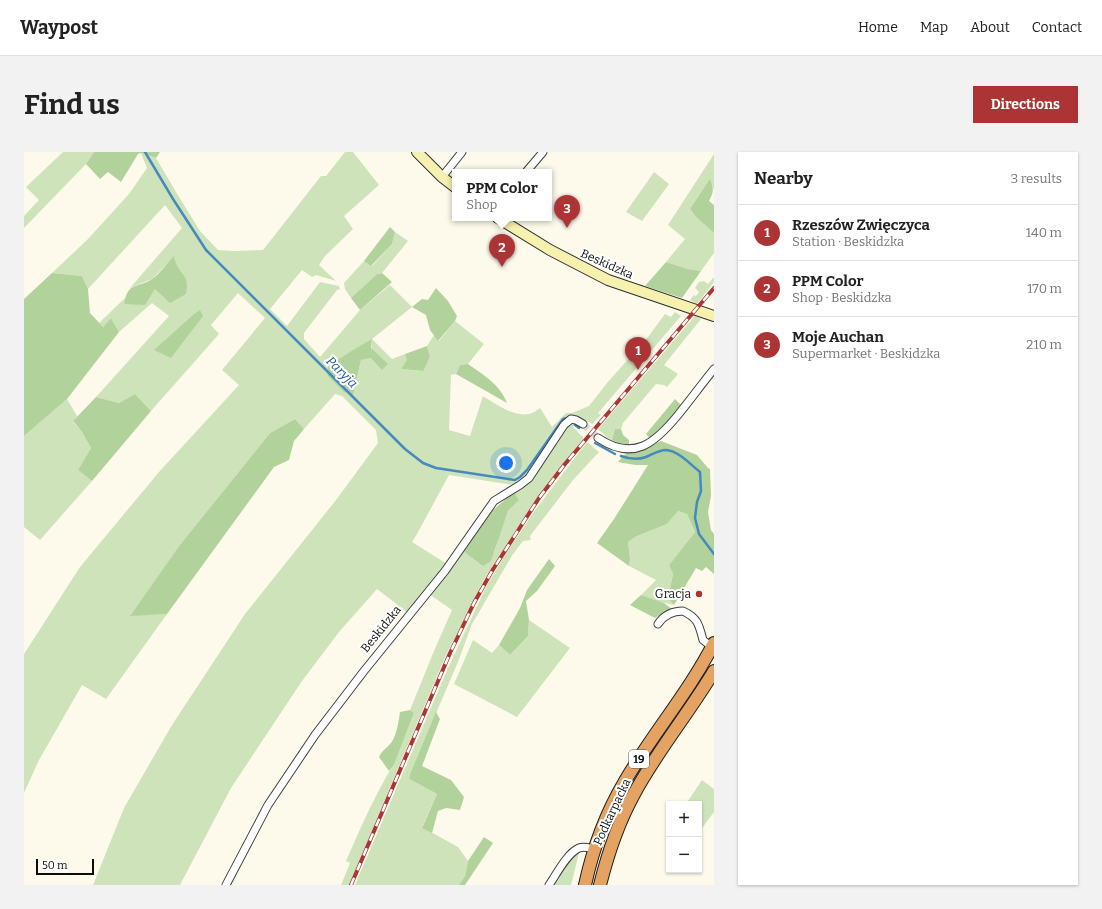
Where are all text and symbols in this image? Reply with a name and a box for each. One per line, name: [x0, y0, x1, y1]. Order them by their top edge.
text: Waypost: [20, 16, 98, 39]
text: Home: [858, 19, 898, 36]
text: Map: [920, 19, 948, 36]
text: About: [970, 19, 1010, 36]
text: Contact: [1032, 19, 1082, 36]
button: Directions: [973, 86, 1078, 123]
text: Find us: [24, 88, 120, 121]
text: Nearby: [754, 168, 813, 189]
popup: [452, 169, 552, 221]
text: 3 results: [1011, 171, 1062, 186]
text: PPM Color: [466, 179, 538, 197]
pin: 3: [554, 195, 580, 228]
text: Shop: [466, 197, 497, 212]
text: Rzeszów Zwięczyca: [792, 216, 930, 234]
text: 1: [764, 225, 770, 240]
text: 140 m: [1026, 225, 1062, 240]
pin: 2: [489, 234, 515, 267]
text: Station · Beskidzka: [792, 234, 904, 249]
street label: Beskidzka: [579, 246, 636, 282]
text: PPM Color: [792, 272, 864, 290]
text: 2: [763, 281, 771, 296]
text: 170 m: [1027, 281, 1062, 296]
text: Shop · Beskidzka: [792, 290, 892, 305]
text: Moje Auchan: [792, 328, 884, 346]
pin: 1: [625, 337, 651, 370]
text: 3: [763, 337, 771, 352]
text: 210 m: [1026, 337, 1062, 352]
text: Supermarket · Beskidzka: [792, 346, 940, 361]
water label: Paryja: [323, 353, 361, 391]
your location: [496, 453, 516, 473]
place label: Gracja: [655, 587, 691, 601]
marker: Gracja: [694, 589, 704, 599]
street label: Beskidzka: [358, 603, 404, 655]
road number: 19: [629, 750, 649, 768]
street label: Podkarpacka: [590, 776, 634, 848]
map controls: [666, 801, 702, 873]
button: +: [666, 801, 702, 837]
button: −: [666, 837, 702, 873]
scale bar: [36, 857, 94, 876]
text: 50 m: [42, 859, 68, 872]

